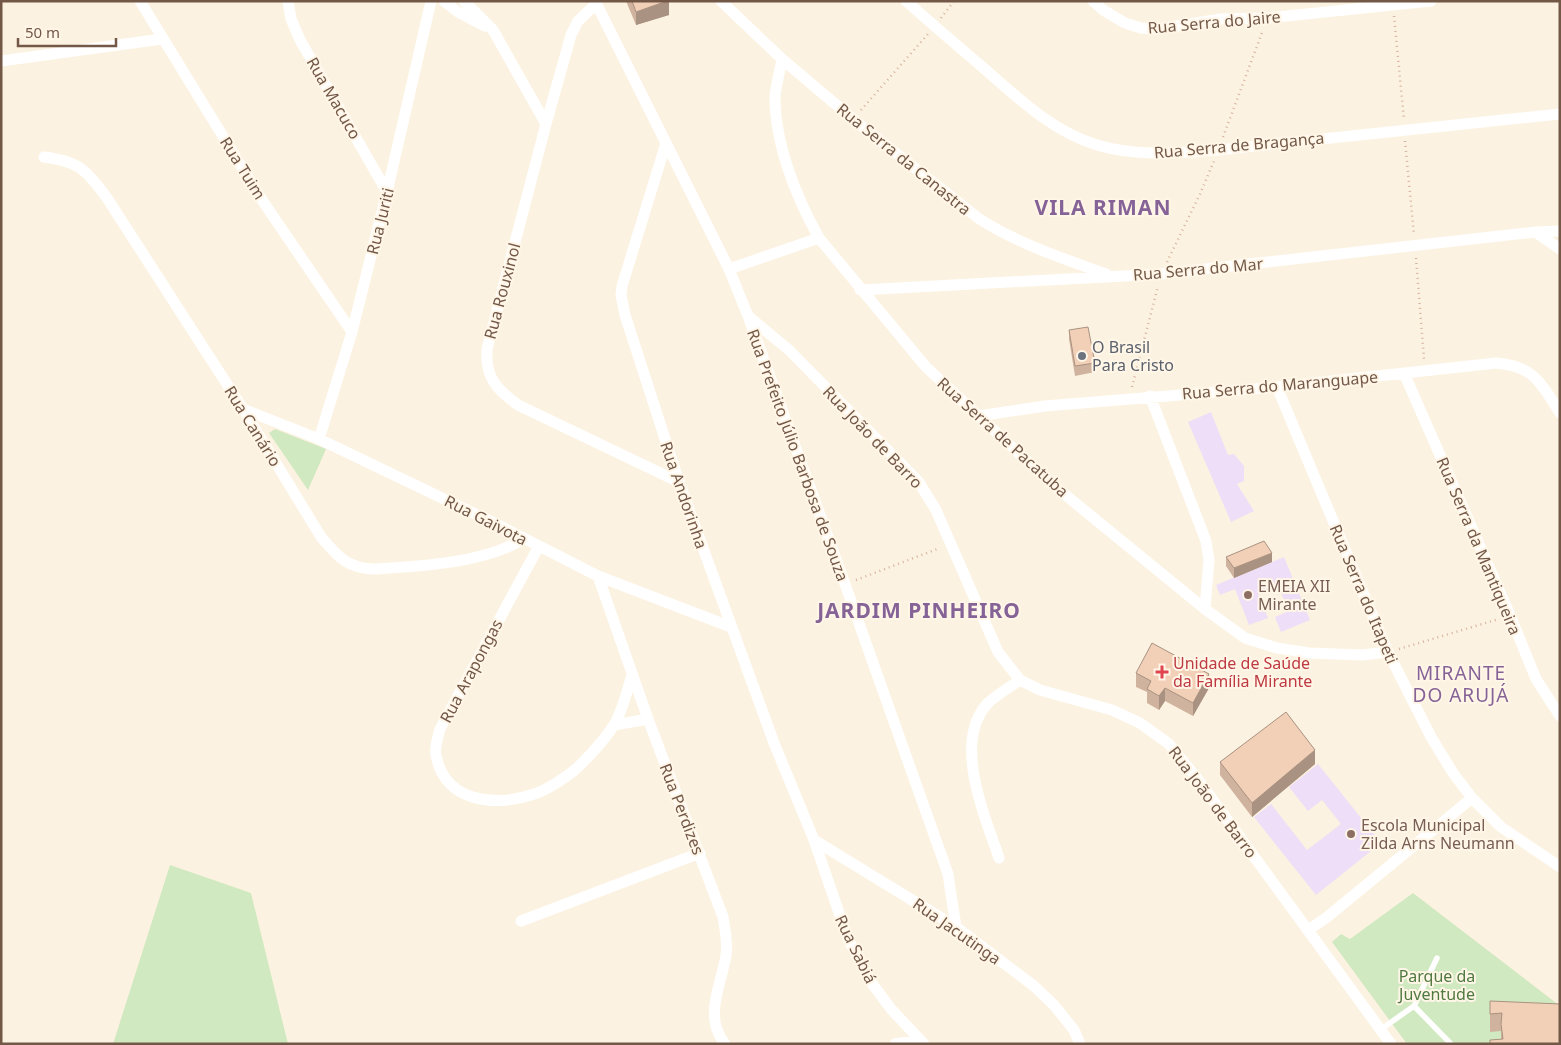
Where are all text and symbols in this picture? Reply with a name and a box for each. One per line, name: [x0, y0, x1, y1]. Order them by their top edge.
street label: Rua Serra do Jaire: [1147, 5, 1281, 39]
scale bar: [18, 15, 115, 47]
text: 50 m: [25, 22, 60, 42]
street label: Rua Macuco: [302, 53, 366, 143]
street label: Rua Serra da Canastra: [832, 98, 976, 220]
street label: Rua Serra de Bragança: [1153, 127, 1325, 163]
street label: Rua Tuim: [215, 132, 271, 204]
street label: Rua Juriti: [361, 185, 399, 257]
district label: VILA RIMAN: [1035, 193, 1171, 221]
street label: Rua Rouxinol: [479, 240, 525, 342]
street label: Rua Serra do Mar: [1132, 252, 1264, 286]
street label: Rua Prefeito Júlio Barbosa de Souza: [742, 326, 854, 584]
place label: O Brasil Para Cristo: [1092, 336, 1174, 376]
marker: O Brasil Para Cristo: [1076, 350, 1088, 362]
street label: Rua Serra do Maranguape: [1181, 365, 1379, 405]
street label: Rua Serra de Pacatuba: [933, 372, 1073, 502]
street label: Rua Canário: [219, 381, 287, 471]
street label: Rua João de Barro: [818, 381, 928, 493]
street label: Rua Andorinha: [655, 438, 713, 552]
street label: Rua Serra da Mantiqueira: [1432, 454, 1526, 638]
street label: Rua Gaivota: [441, 490, 531, 550]
street label: Rua Serra do Itapeti: [1325, 521, 1403, 667]
place label: EMEIA XII Mirante: [1258, 575, 1330, 615]
marker: EMEIA XII Mirante: [1242, 589, 1254, 601]
district label: JARDIM PINHEIRO: [815, 596, 1021, 624]
street label: Rua Arapongas: [434, 615, 508, 727]
place label: Unidade de Saúde da Família Mirante: [1173, 652, 1312, 692]
district label: MIRANTE DO ARUJÁ: [1413, 660, 1509, 708]
marker: Unidade de Saúde da Família Mirante: [1155, 665, 1169, 679]
street label: Rua João de Barro: [1164, 742, 1262, 862]
street label: Rua Perdizes: [655, 760, 709, 858]
place label: Escola Municipal Zilda Arns Neumann: [1361, 814, 1515, 854]
marker: Escola Municipal Zilda Arns Neumann: [1345, 828, 1357, 840]
street label: Rua Jacutinga: [909, 893, 1005, 969]
street label: Rua Sabiá: [830, 911, 882, 987]
park label: Parque da Juventude: [1397, 965, 1475, 1005]

